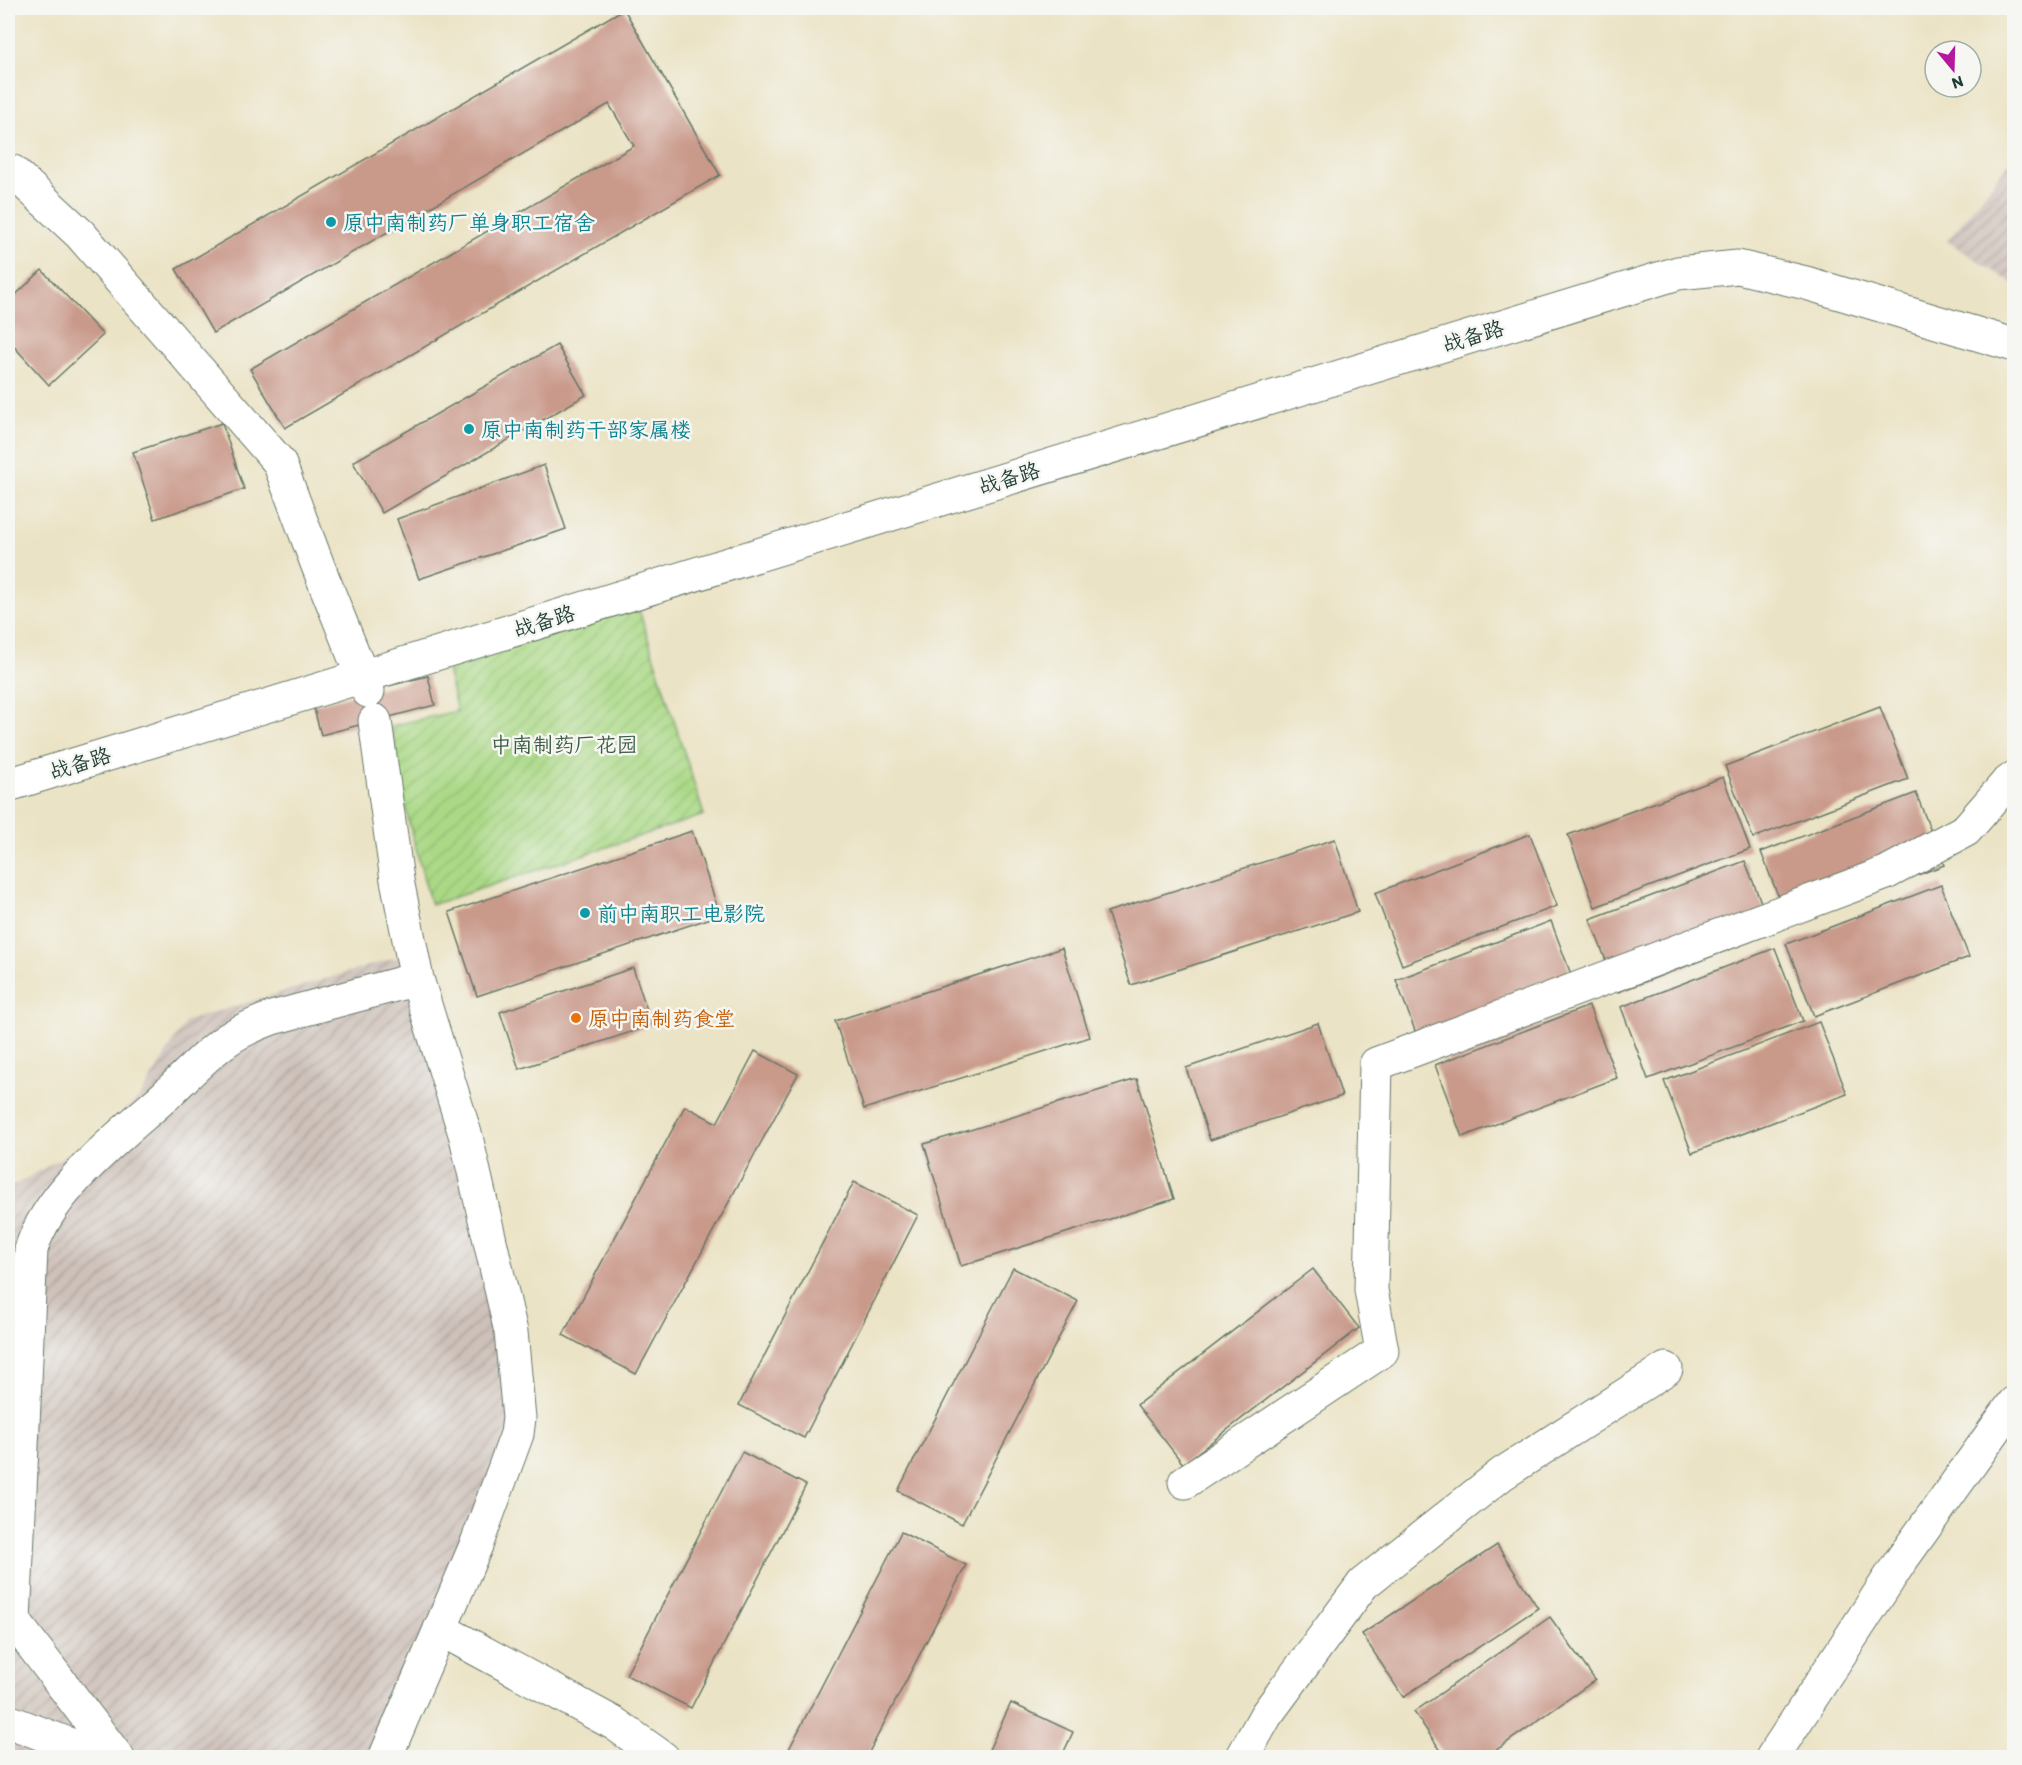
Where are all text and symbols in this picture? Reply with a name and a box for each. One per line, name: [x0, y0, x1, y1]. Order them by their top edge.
north arrow: [1923, 39, 1983, 99]
text: N: [1950, 72, 1966, 93]
place label: 原中南制药厂单身职工宿舍: [343, 210, 595, 235]
marker: 原中南制药厂单身职工宿舍: [324, 215, 338, 229]
street label: 战备路: [1439, 315, 1507, 357]
place label: 原中南制药干部家属楼: [481, 417, 691, 442]
marker: 原中南制药干部家属楼: [462, 422, 476, 436]
street label: 战备路: [975, 457, 1043, 499]
street label: 战备路: [510, 600, 578, 642]
park label: 中南制药厂花园: [491, 732, 638, 757]
street label: 战备路: [46, 742, 114, 784]
place label: 前中南职工电影院: [597, 901, 765, 926]
marker: 前中南职工电影院: [578, 906, 592, 920]
place label: 原中南制药食堂: [588, 1006, 735, 1031]
marker: 原中南制药食堂: [569, 1011, 583, 1025]

